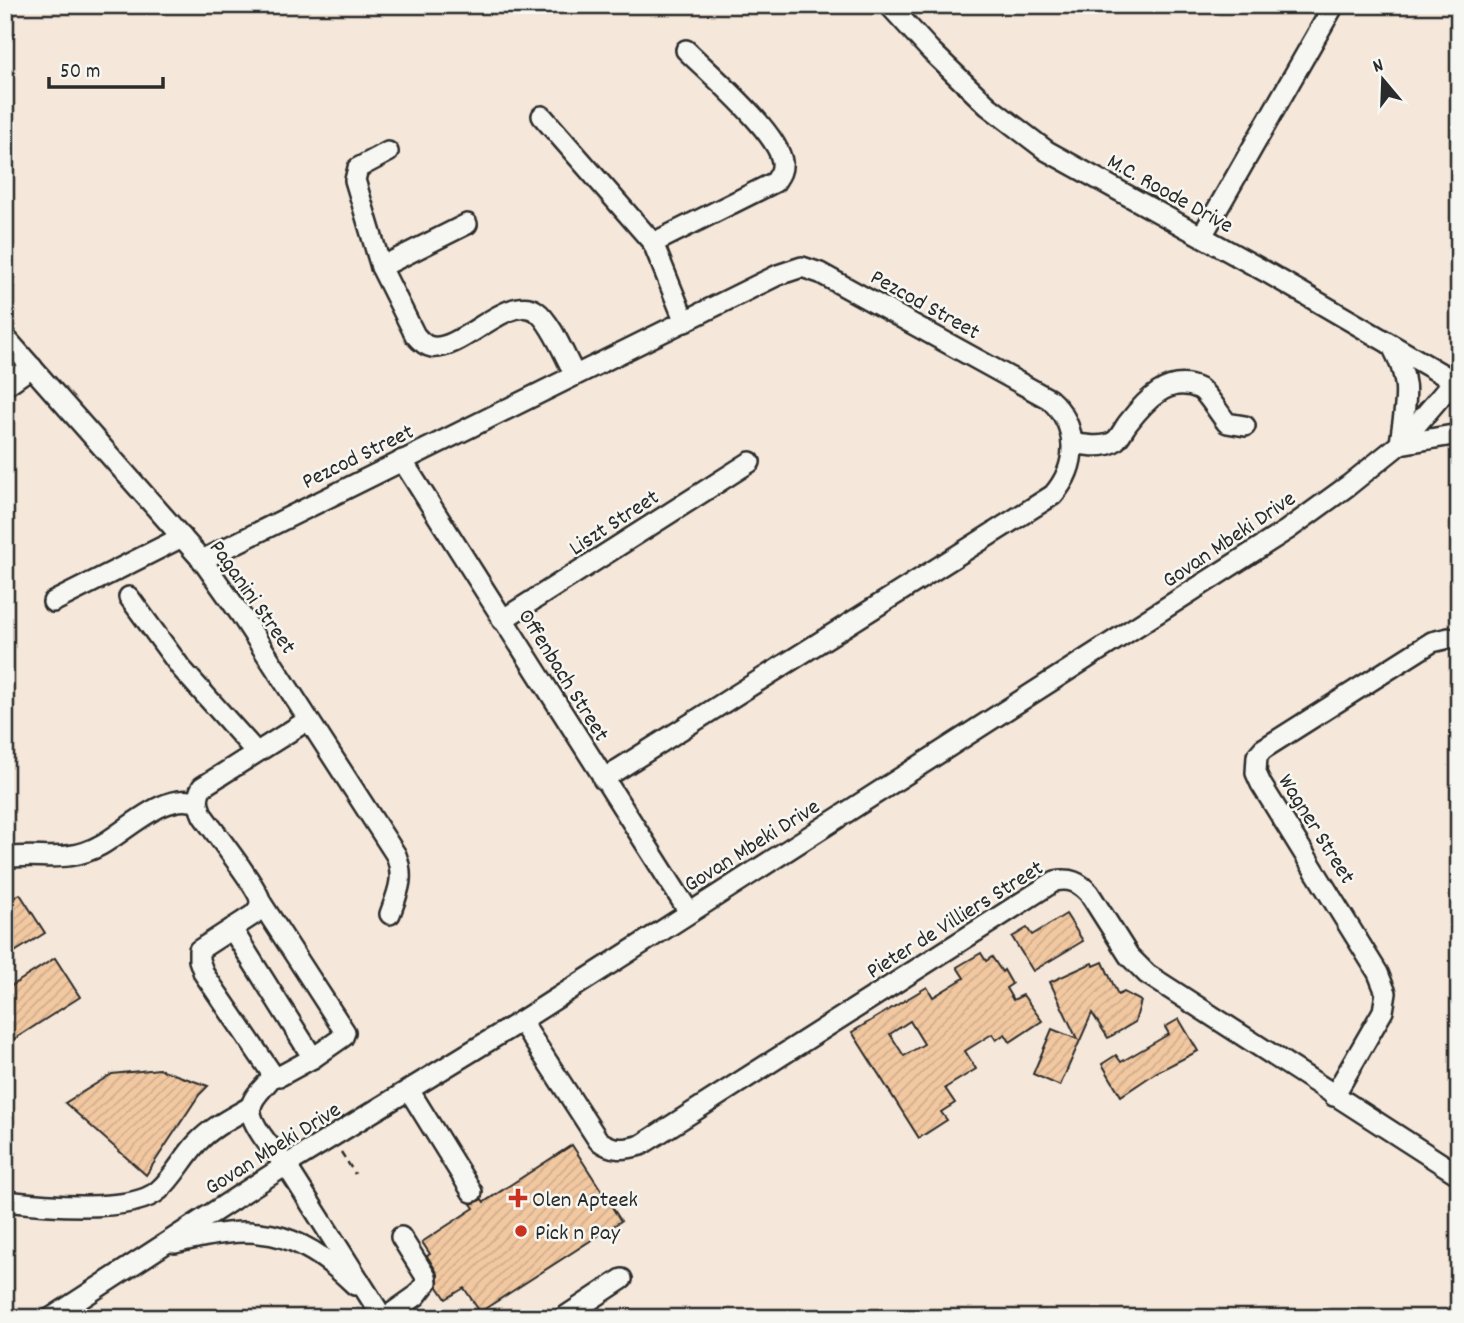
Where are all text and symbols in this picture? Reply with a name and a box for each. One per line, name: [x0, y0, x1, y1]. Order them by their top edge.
scale bar: [49, 46, 163, 90]
north arrow: [1348, 46, 1418, 116]
text: N: [1370, 53, 1387, 82]
text: 50 m: [60, 58, 100, 88]
street label: M.C. Roode Drive: [1100, 147, 1238, 243]
street label: Pezcod Street: [864, 262, 985, 350]
street label: Pezcod Street: [297, 417, 420, 499]
street label: Liszt Street: [563, 482, 667, 565]
street label: Govan Mbeki Drive: [1157, 484, 1303, 598]
street label: Paganini Street: [199, 534, 303, 662]
street label: Offenbach Street: [508, 603, 616, 749]
street label: Wagner Street: [1268, 768, 1362, 891]
street label: Govan Mbeki Drive: [678, 792, 827, 902]
street label: Pieter de Villiers Street: [861, 853, 1051, 989]
street label: Govan Mbeki Drive: [199, 1095, 348, 1205]
place label: Olen Apteek: [532, 1185, 638, 1218]
marker: Olen Apteek: [510, 1190, 526, 1206]
place label: Pick n Pay: [535, 1218, 621, 1251]
marker: Pick n Pay: [513, 1223, 529, 1239]

